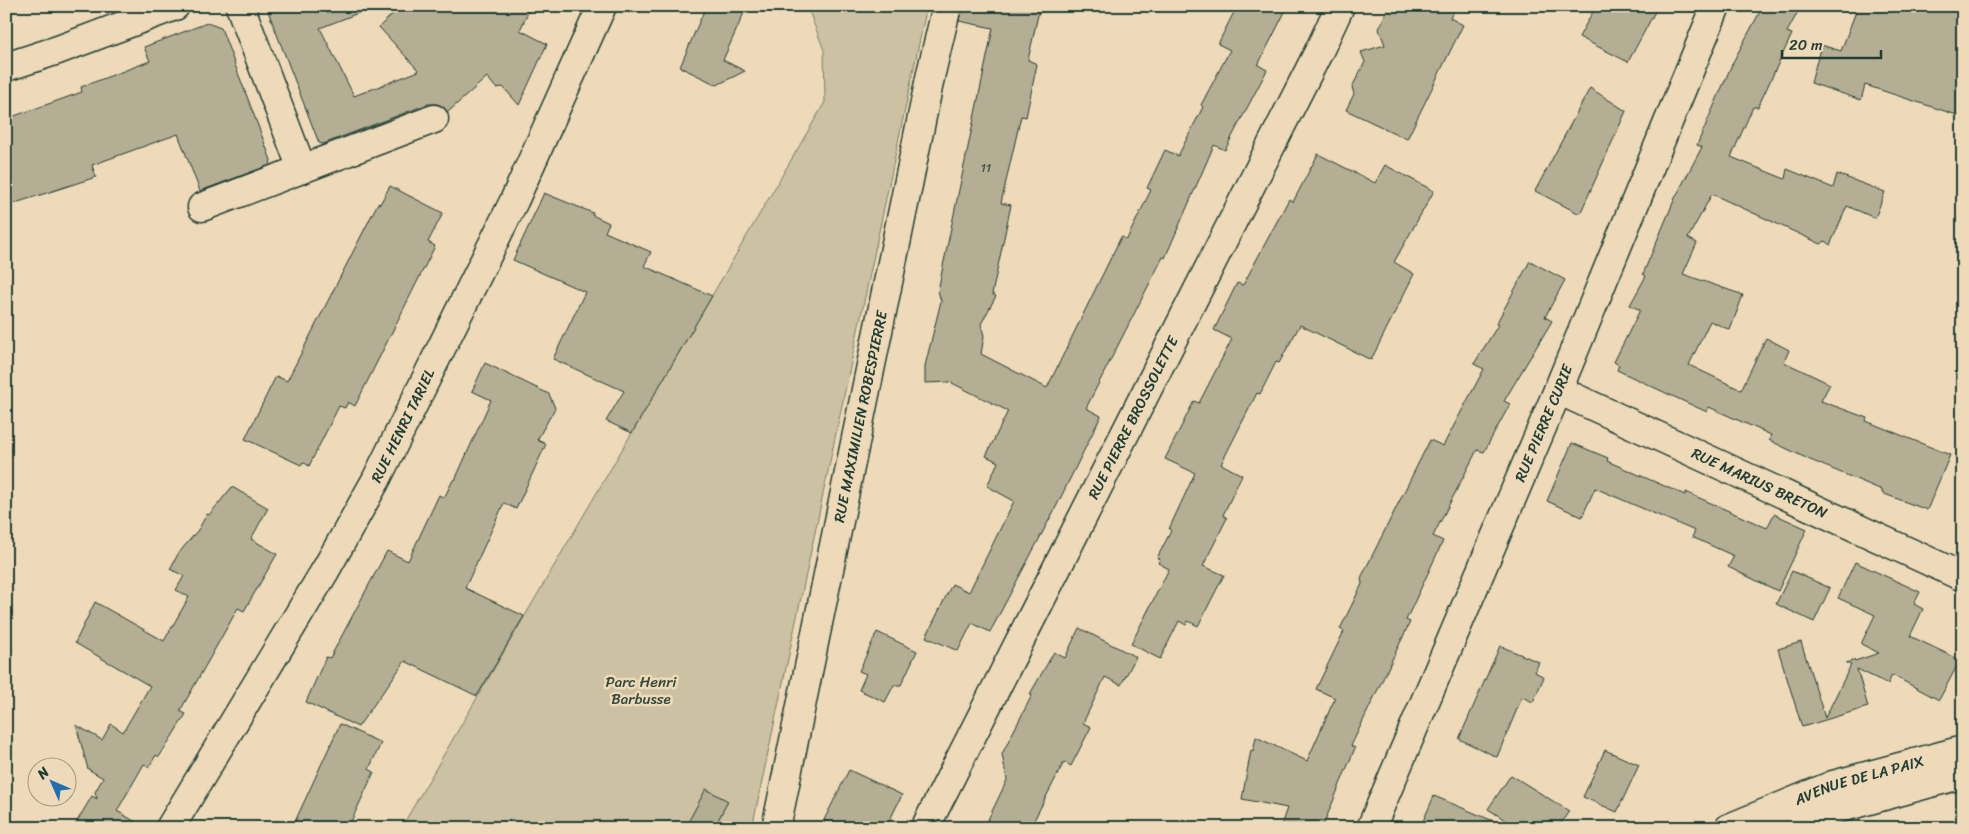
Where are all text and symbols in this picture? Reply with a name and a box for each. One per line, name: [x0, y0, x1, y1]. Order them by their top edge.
scale bar: [1782, 28, 1880, 60]
text: 20 m: [1789, 32, 1823, 58]
house number: 11: [981, 157, 991, 179]
street label: RUE MAXIMILIEN ROBESPIERRE: [826, 307, 895, 525]
street label: RUE PIERRE BROSSOLETTE: [1081, 330, 1186, 504]
street label: RUE PIERRE CURIE: [1507, 359, 1581, 486]
street label: RUE HENRI TARIEL: [364, 364, 442, 487]
street label: RUE MARIUS BRETON: [1687, 440, 1832, 526]
park label: Parc Henri Barbusse: [606, 669, 677, 712]
street label: AVENUE DE LA PAIX: [1789, 748, 1927, 813]
north arrow: [28, 756, 78, 806]
text: N: [30, 761, 56, 786]

